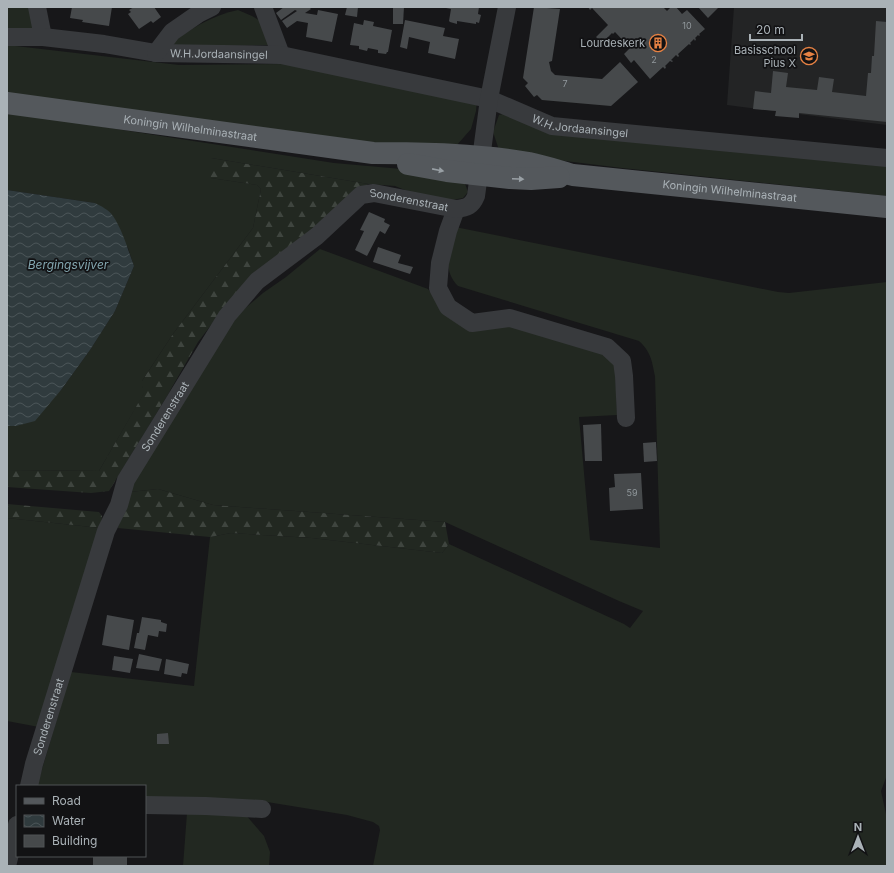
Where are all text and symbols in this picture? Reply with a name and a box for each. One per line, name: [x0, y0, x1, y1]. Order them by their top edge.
scale bar: [750, 16, 802, 42]
house number: 10: [682, 20, 692, 31]
text: 20 m: [756, 22, 785, 37]
building icon: Lourdeskerk: [648, 33, 668, 53]
place label: Lourdeskerk: [580, 36, 645, 50]
place label: Basisschool Pius X: [734, 43, 796, 70]
street label: W.H.Jordaansingel: [170, 46, 268, 62]
school or university icon: Basisschool Pius X: [799, 46, 819, 66]
house number: 2: [651, 54, 657, 65]
house number: 7: [562, 78, 568, 89]
street label: W.H.Jordaansingel: [530, 111, 629, 140]
street label: Koningin Wilhelminastraat: [123, 112, 258, 144]
one-way arrow: [432, 167, 444, 173]
one-way arrow: [512, 175, 524, 182]
street label: Koningin Wilhelminastraat: [662, 177, 798, 205]
street label: Sonderenstraat: [369, 186, 450, 214]
water label: Bergingsvijver: [28, 257, 109, 272]
street label: Sonderenstraat: [138, 379, 192, 454]
house number: 59: [626, 487, 638, 498]
street label: Sonderenstraat: [30, 676, 67, 757]
legend: [16, 785, 146, 857]
text: Road: [52, 793, 81, 808]
text: Water: [52, 813, 86, 828]
north arrow: [838, 817, 878, 857]
text: N: [854, 820, 862, 834]
text: Building: [52, 833, 97, 848]

